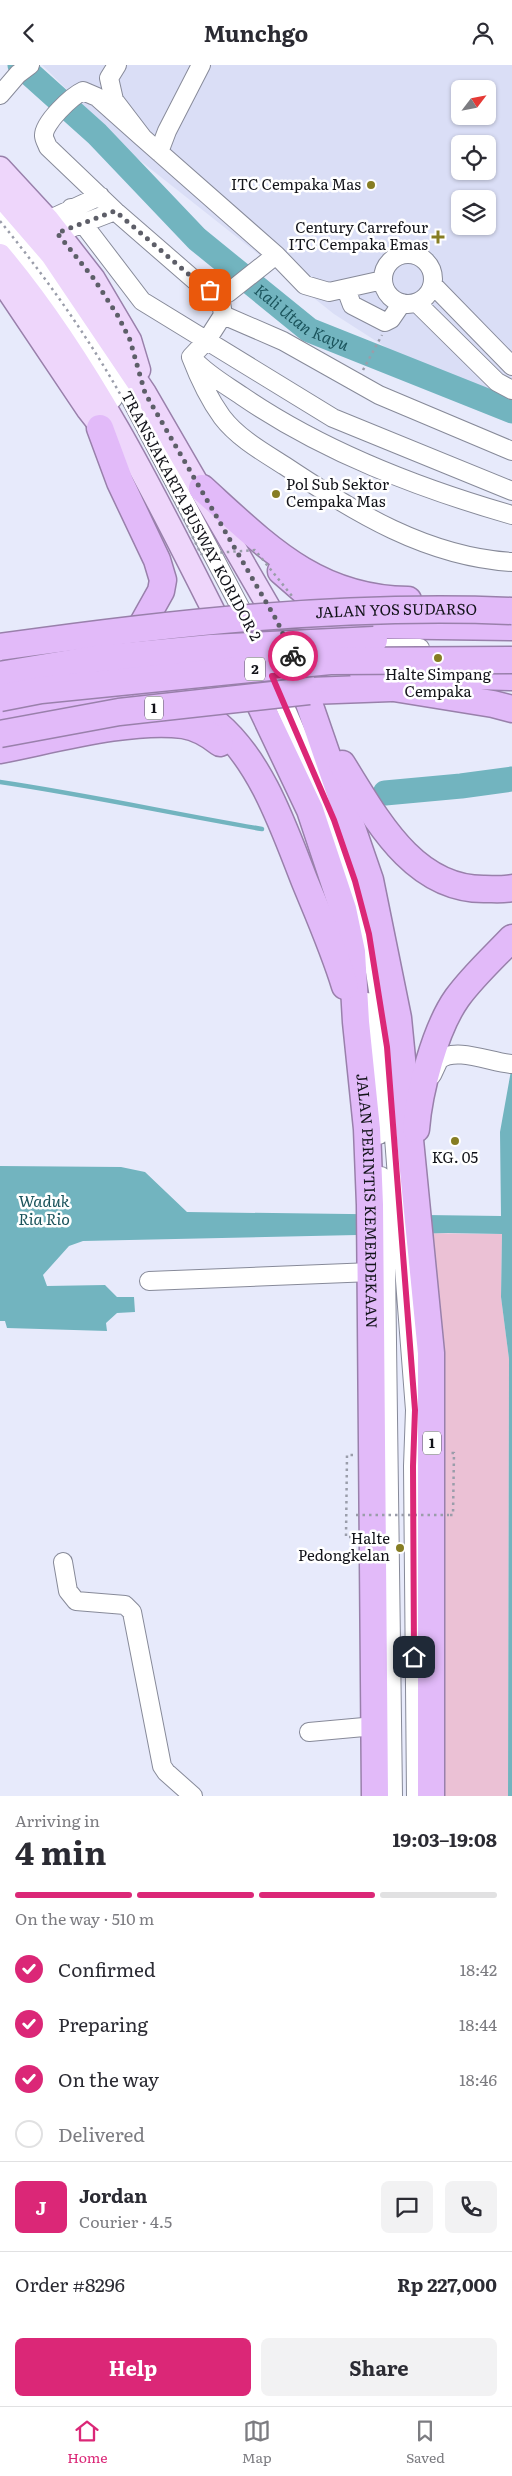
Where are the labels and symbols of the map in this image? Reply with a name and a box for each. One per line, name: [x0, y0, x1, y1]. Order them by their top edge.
north arrow: [451, 80, 496, 125]
place label: ITC Cempaka Mas: [231, 172, 361, 195]
marker: ITC Cempaka Mas: [365, 179, 377, 191]
place label: Century Carrefour ITC Cempaka Emas: [289, 215, 428, 255]
marker: Century Carrefour ITC Cempaka Emas: [432, 231, 444, 243]
pin: [189, 269, 231, 311]
water label: Kali Utan Kayu: [250, 277, 353, 356]
street label: TRANSJAKARTA BUSWAY KORIDOR 2: [116, 386, 268, 645]
place label: Pol Sub Sektor Cempaka Mas: [286, 472, 389, 512]
marker: Pol Sub Sektor Cempaka Mas: [270, 488, 282, 500]
street label: JALAN YOS SUDARSO: [314, 597, 477, 623]
courier: [268, 631, 318, 681]
marker: Halte Simpang Cempaka: [432, 652, 444, 664]
road number: 2: [245, 657, 265, 681]
place label: Halte Simpang Cempaka: [385, 662, 492, 702]
road number: 1: [145, 697, 163, 719]
street label: JALAN PERINTIS KEMERDEKAAN: [351, 1072, 384, 1329]
marker: KG. 05: [449, 1135, 461, 1147]
place label: KG. 05: [432, 1145, 479, 1168]
water label: Waduk Ria Rio: [18, 1188, 70, 1230]
road number: 1: [423, 1431, 441, 1455]
place label: Halte Pedongkelan: [298, 1526, 390, 1566]
marker: Halte Pedongkelan: [394, 1542, 406, 1554]
pin: [393, 1636, 435, 1678]

